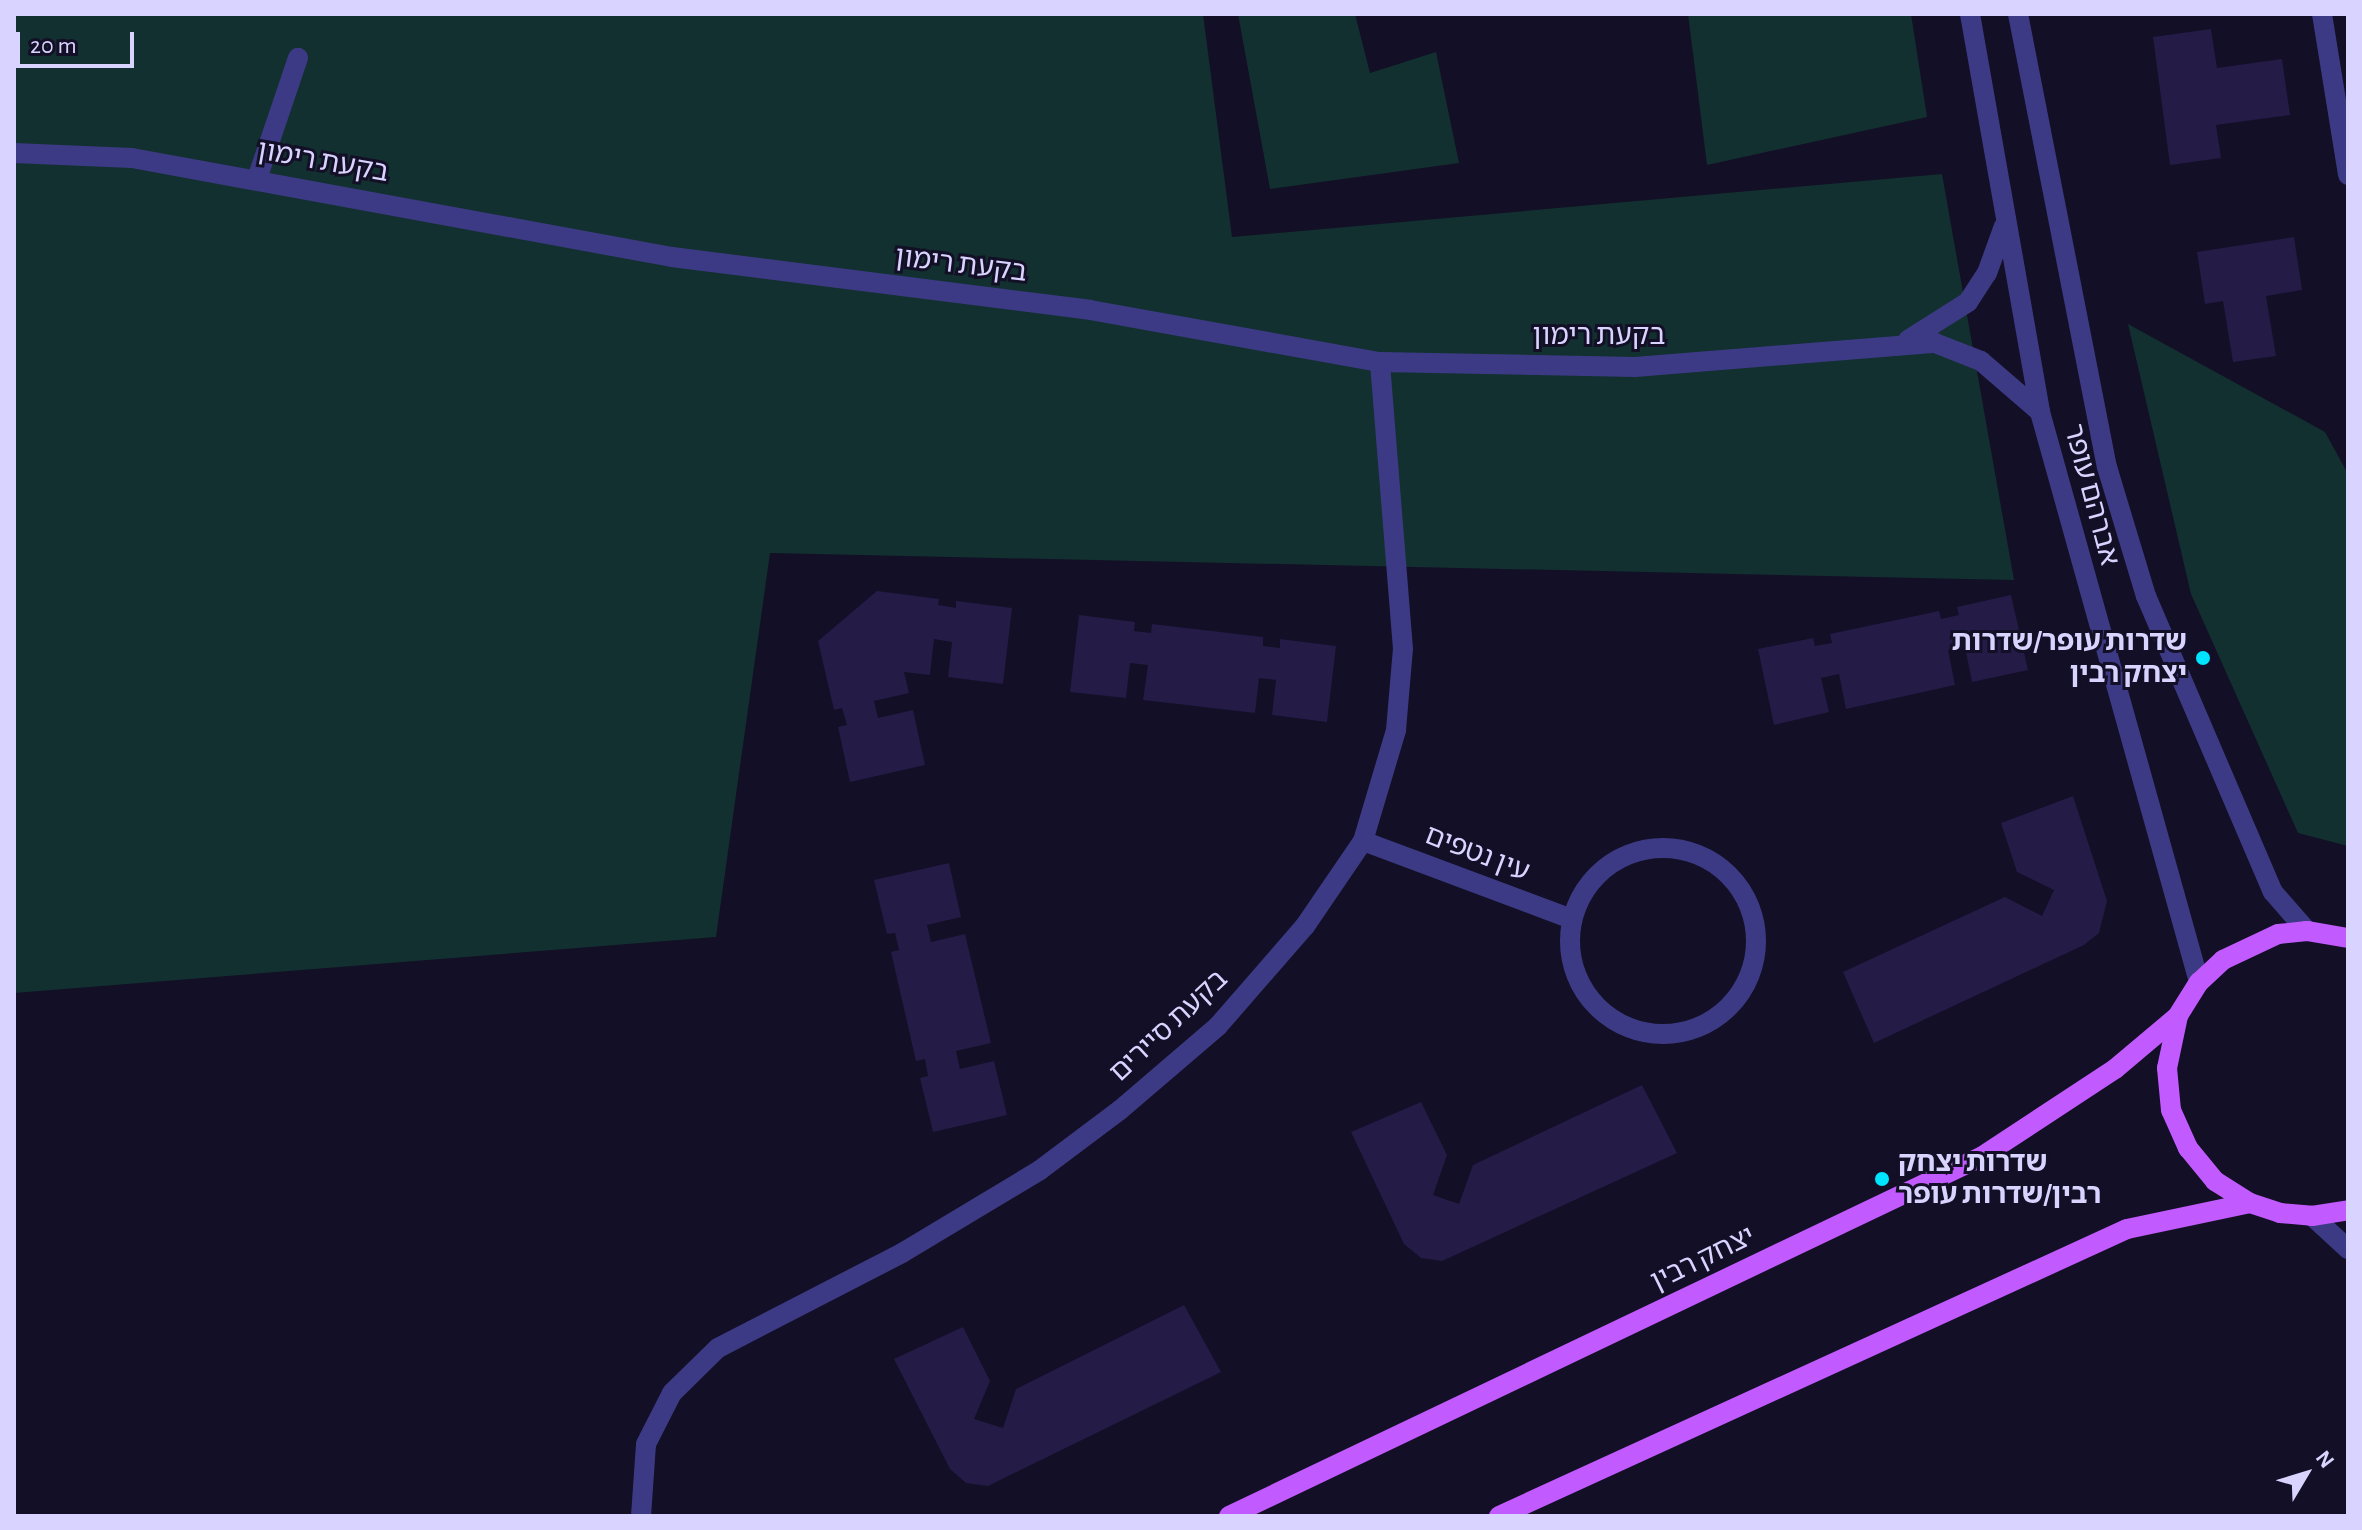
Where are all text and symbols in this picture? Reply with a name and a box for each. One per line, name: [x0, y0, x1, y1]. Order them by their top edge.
scale bar: [20, 16, 138, 66]
text: 20 m: [30, 34, 77, 58]
street label: בקעת רימון: [255, 134, 391, 190]
street label: בקעת רימון: [893, 240, 1029, 290]
street label: בקעת רימון: [1533, 319, 1665, 353]
street label: אברהם עופר: [2056, 421, 2126, 569]
place label: שדרות עופר/שדרות יצחק רבין: [1952, 625, 2187, 691]
marker: שדרות עופר/שדרות יצחק רבין: [2194, 649, 2212, 667]
street label: עין נטפים: [1420, 819, 1534, 889]
street label: בקעת סיירים: [1103, 963, 1235, 1089]
place label: שדרות יצחק רבין/שדרות עופר: [1898, 1146, 2101, 1212]
marker: שדרות יצחק רבין/שדרות עופר: [1873, 1170, 1891, 1188]
street label: יצחק רבין: [1646, 1219, 1760, 1299]
north arrow: [2266, 1434, 2346, 1514]
text: N: [2312, 1446, 2338, 1472]

